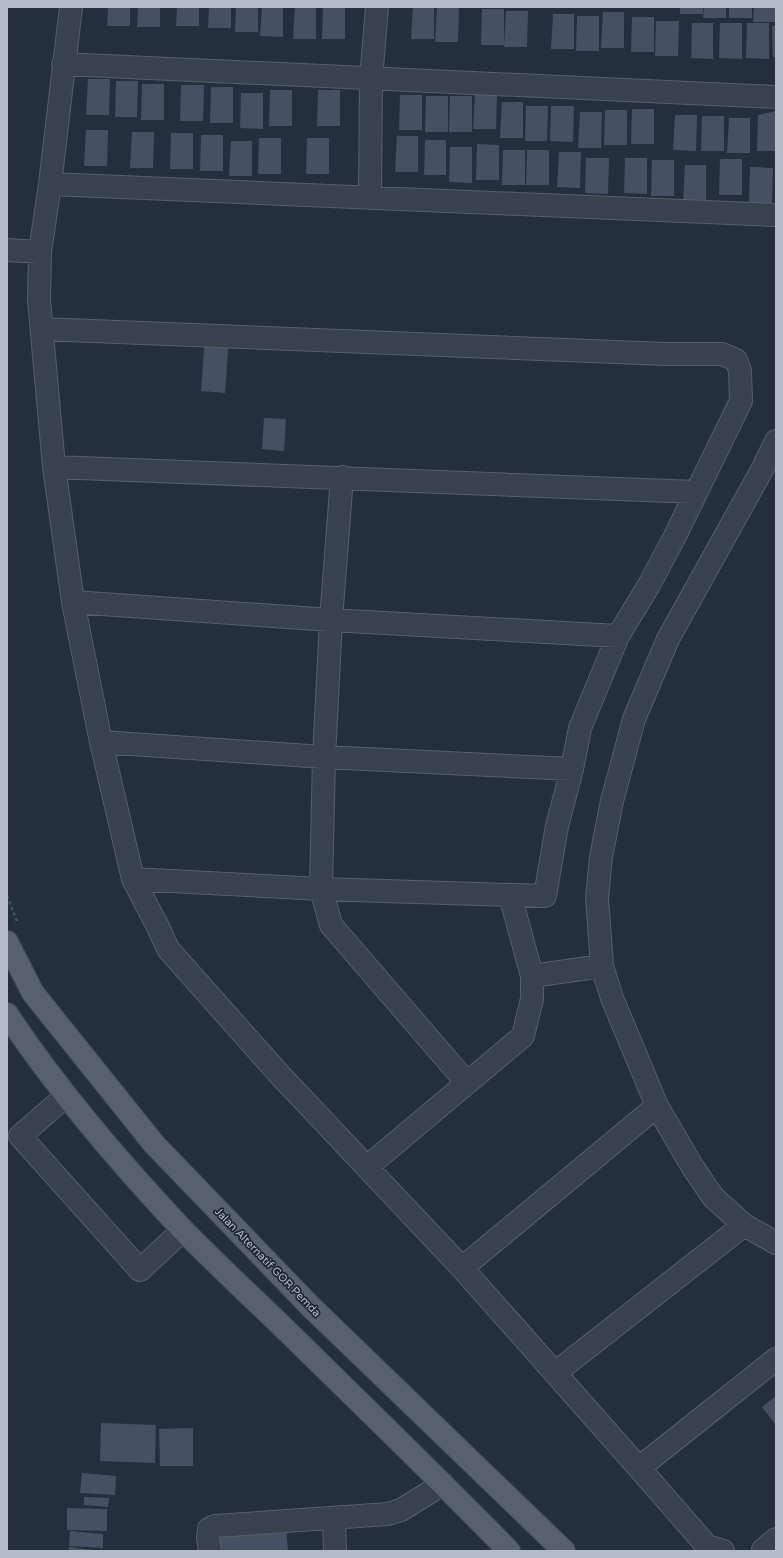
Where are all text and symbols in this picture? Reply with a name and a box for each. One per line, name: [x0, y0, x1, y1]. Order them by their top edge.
street label: Jalan Alternatif GOR Pemda: [212, 1205, 323, 1320]

